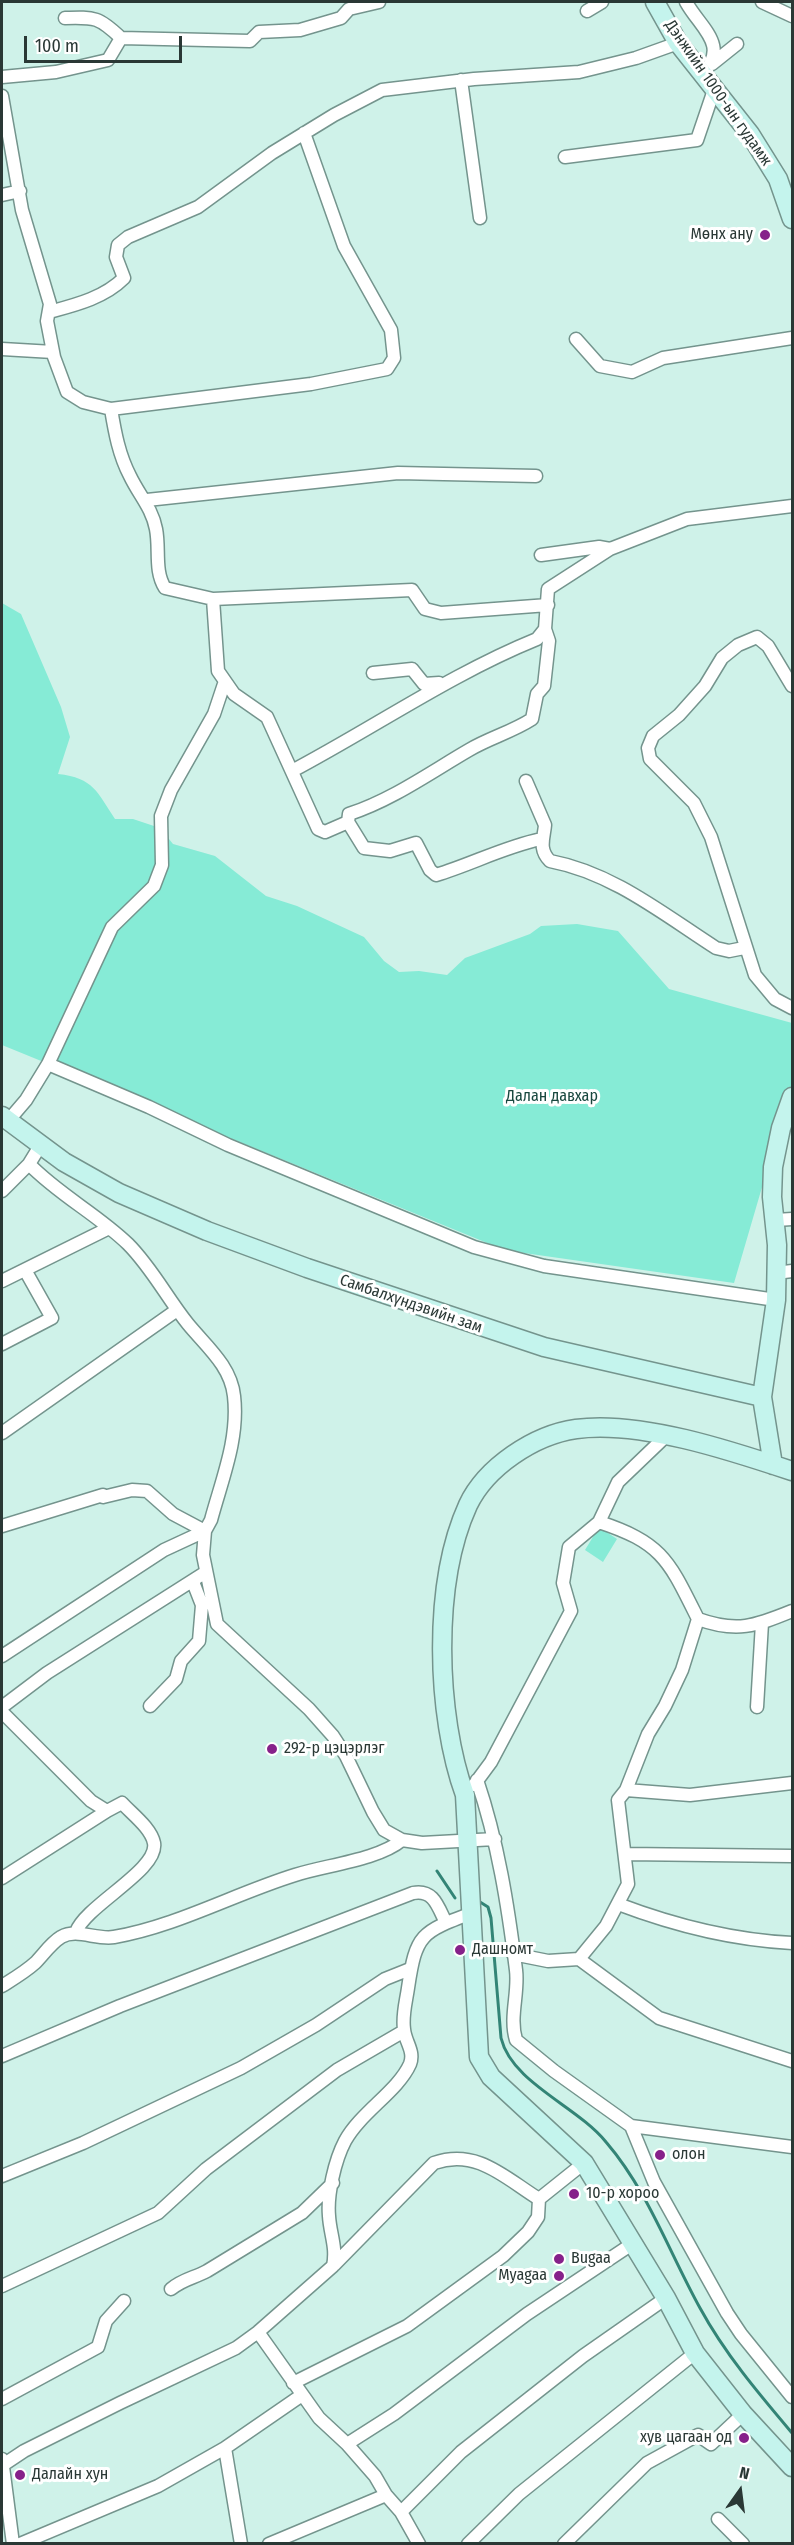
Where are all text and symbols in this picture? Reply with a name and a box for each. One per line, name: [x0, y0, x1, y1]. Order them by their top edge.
street label: Дэнжийн 1000-ын гудамж: [660, 17, 776, 169]
scale bar: [27, 24, 184, 62]
text: 100 m: [35, 35, 79, 57]
place label: Мөнх ану: [690, 225, 753, 245]
marker: Мөнх ану: [758, 228, 772, 242]
park label: Далан давхар: [506, 1087, 598, 1107]
street label: Самбалхүндэвийн зам: [337, 1271, 485, 1337]
place label: 292-р цэцэрлэг: [284, 1739, 384, 1759]
marker: 292-р цэцэрлэг: [265, 1742, 279, 1756]
place label: Дашномт: [472, 1940, 533, 1960]
marker: Дашномт: [453, 1943, 467, 1957]
place label: олон: [672, 2145, 705, 2165]
marker: олон: [653, 2148, 667, 2162]
place label: 10-р хороо: [586, 2184, 659, 2204]
marker: 10-р хороо: [567, 2187, 581, 2201]
place label: Bugaa: [571, 2249, 611, 2269]
marker: Bugaa: [552, 2252, 566, 2266]
place label: Myagaa: [498, 2266, 547, 2286]
marker: Myagaa: [552, 2269, 566, 2283]
place label: хув цагаан од: [640, 2428, 732, 2448]
marker: хув цагаан од: [737, 2431, 751, 2445]
north arrow: [710, 2461, 770, 2521]
text: N: [738, 2463, 751, 2483]
place label: Далайн хун: [32, 2465, 108, 2485]
marker: Далайн хун: [13, 2468, 27, 2482]

